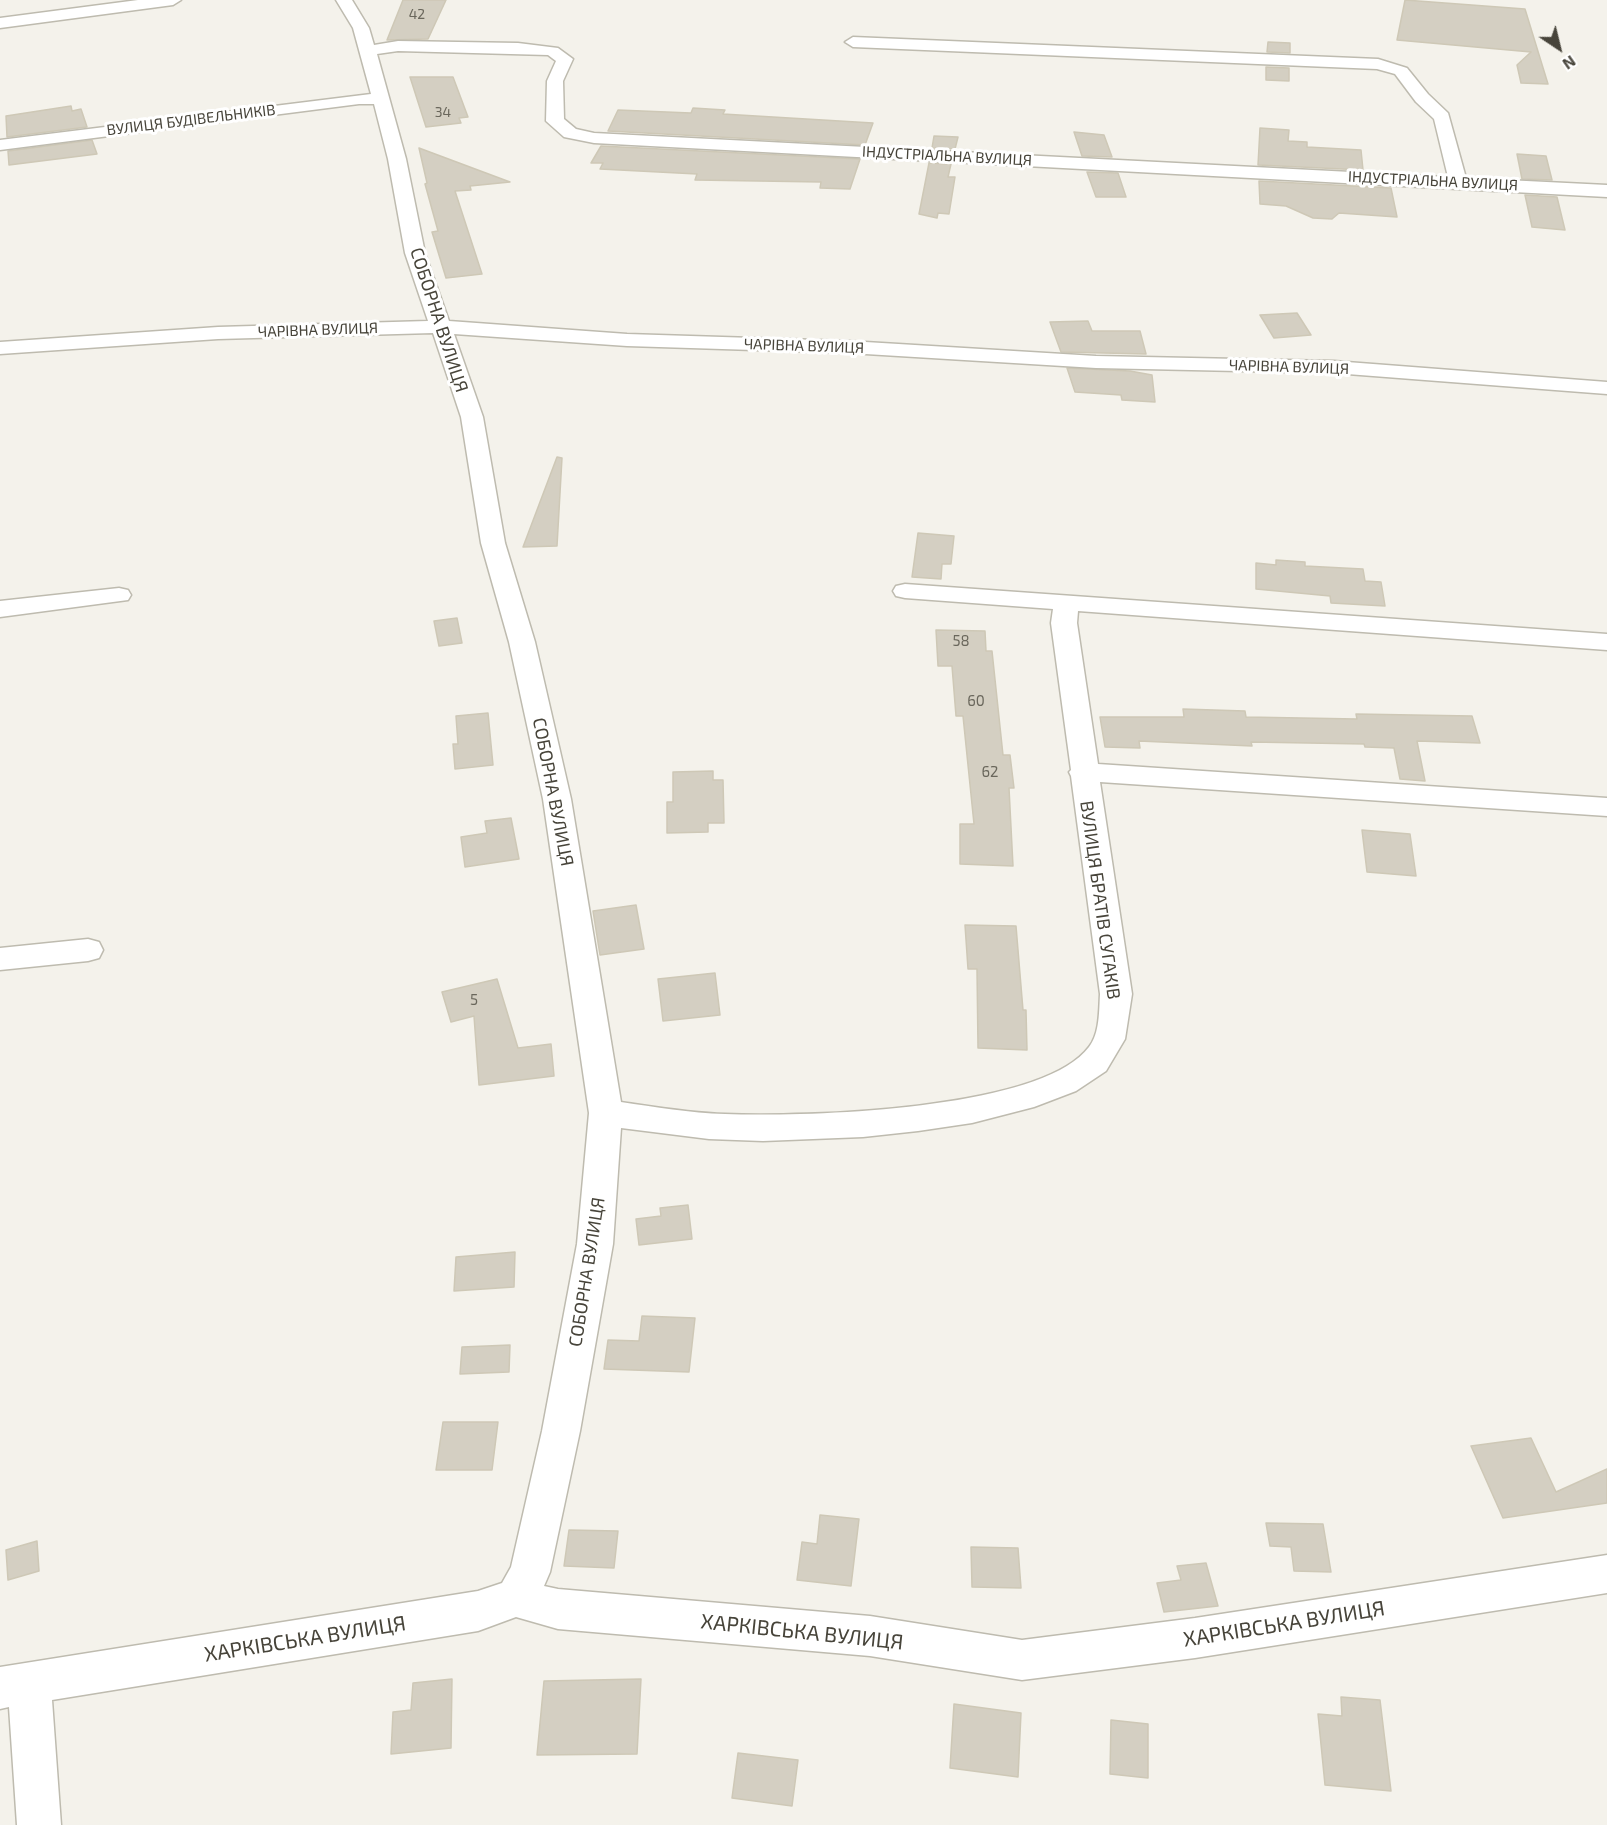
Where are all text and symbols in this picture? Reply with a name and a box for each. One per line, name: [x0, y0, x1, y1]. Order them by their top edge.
house number: 42: [409, 6, 425, 22]
north arrow: [1529, 18, 1589, 78]
text: N: [1559, 52, 1580, 74]
street label: ВУЛИЦЯ БУДІВЕЛЬНИКІВ: [106, 101, 276, 139]
house number: 34: [435, 104, 451, 120]
street label: ІНДУСТРІАЛЬНА ВУЛИЦЯ: [862, 143, 1032, 169]
street label: ІНДУСТРІАЛЬНА ВУЛИЦЯ: [1348, 168, 1518, 194]
street label: СОБОРНА ВУЛИЦЯ: [405, 245, 473, 395]
street label: ЧАРІВНА ВУЛИЦЯ: [258, 319, 378, 341]
street label: ЧАРІВНА ВУЛИЦЯ: [744, 335, 864, 357]
street label: ЧАРІВНА ВУЛИЦЯ: [1229, 356, 1349, 378]
house number: 58: [952, 632, 970, 650]
house number: 60: [967, 692, 985, 710]
street label: СОБОРНА ВУЛИЦЯ: [528, 716, 578, 868]
house number: 62: [981, 763, 999, 781]
street label: ВУЛИЦЯ БРАТІВ СУГАКІВ: [1075, 799, 1125, 1001]
house number: 5: [470, 991, 478, 1009]
street label: СОБОРНА ВУЛИЦЯ: [565, 1196, 609, 1348]
street label: ХАРКІВСЬКА ВУЛИЦЯ: [1181, 1596, 1387, 1652]
street label: ХАРКІВСЬКА ВУЛИЦЯ: [699, 1609, 905, 1655]
street label: ХАРКІВСЬКА ВУЛИЦЯ: [202, 1611, 408, 1667]

